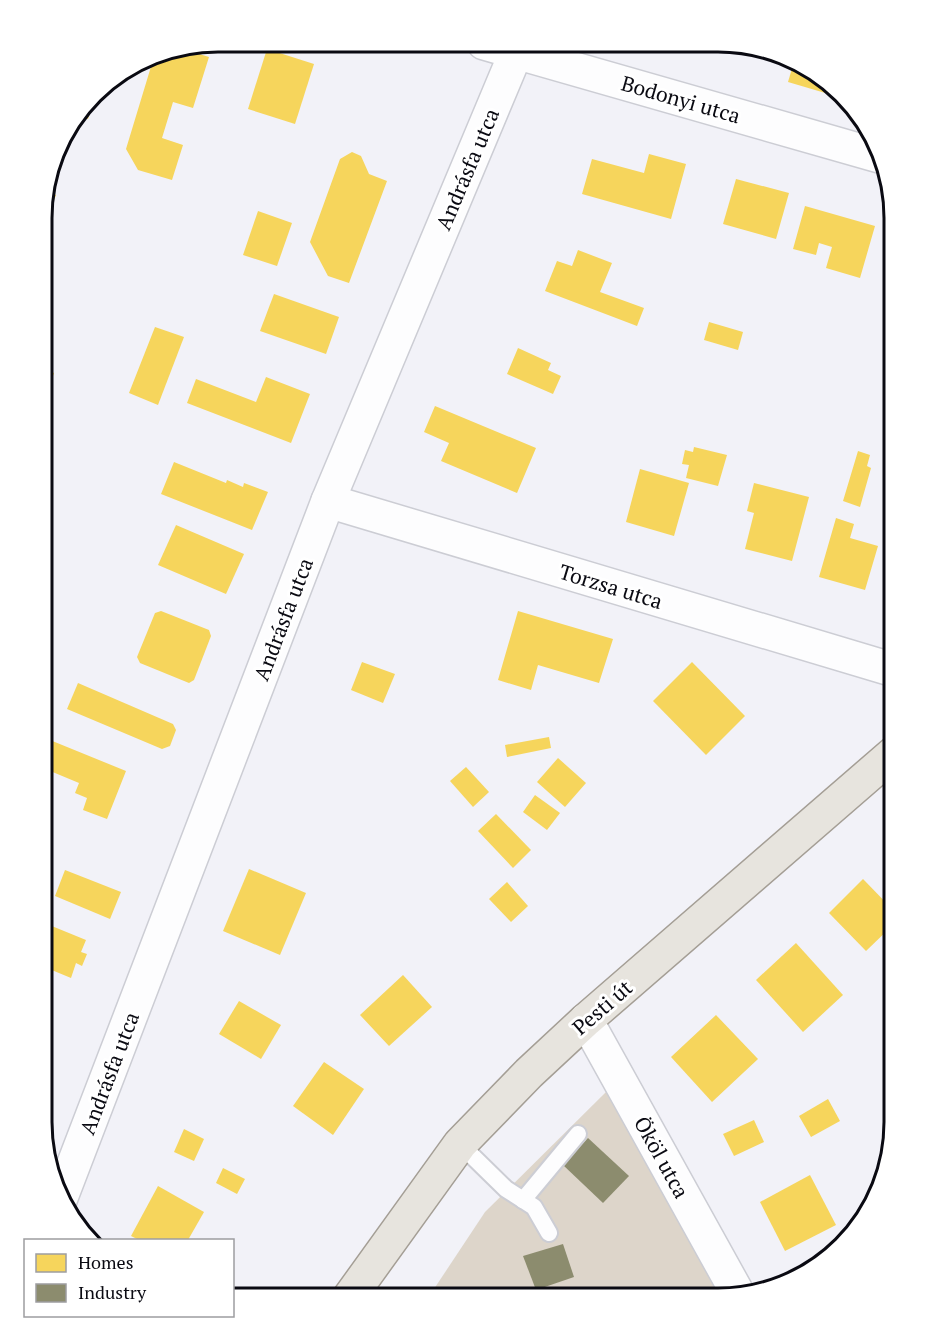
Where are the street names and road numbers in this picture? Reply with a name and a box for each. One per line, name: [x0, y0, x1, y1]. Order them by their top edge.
street label: Bodonyi utca: [618, 69, 744, 129]
street label: Andrásfa utca: [429, 104, 505, 234]
street label: Andrásfa utca: [247, 553, 319, 684]
street label: Torzsa utca: [556, 557, 666, 615]
street label: Pesti út: [566, 973, 638, 1041]
street label: Andrásfa utca: [73, 1007, 145, 1138]
street label: Ököl utca: [628, 1111, 696, 1203]

